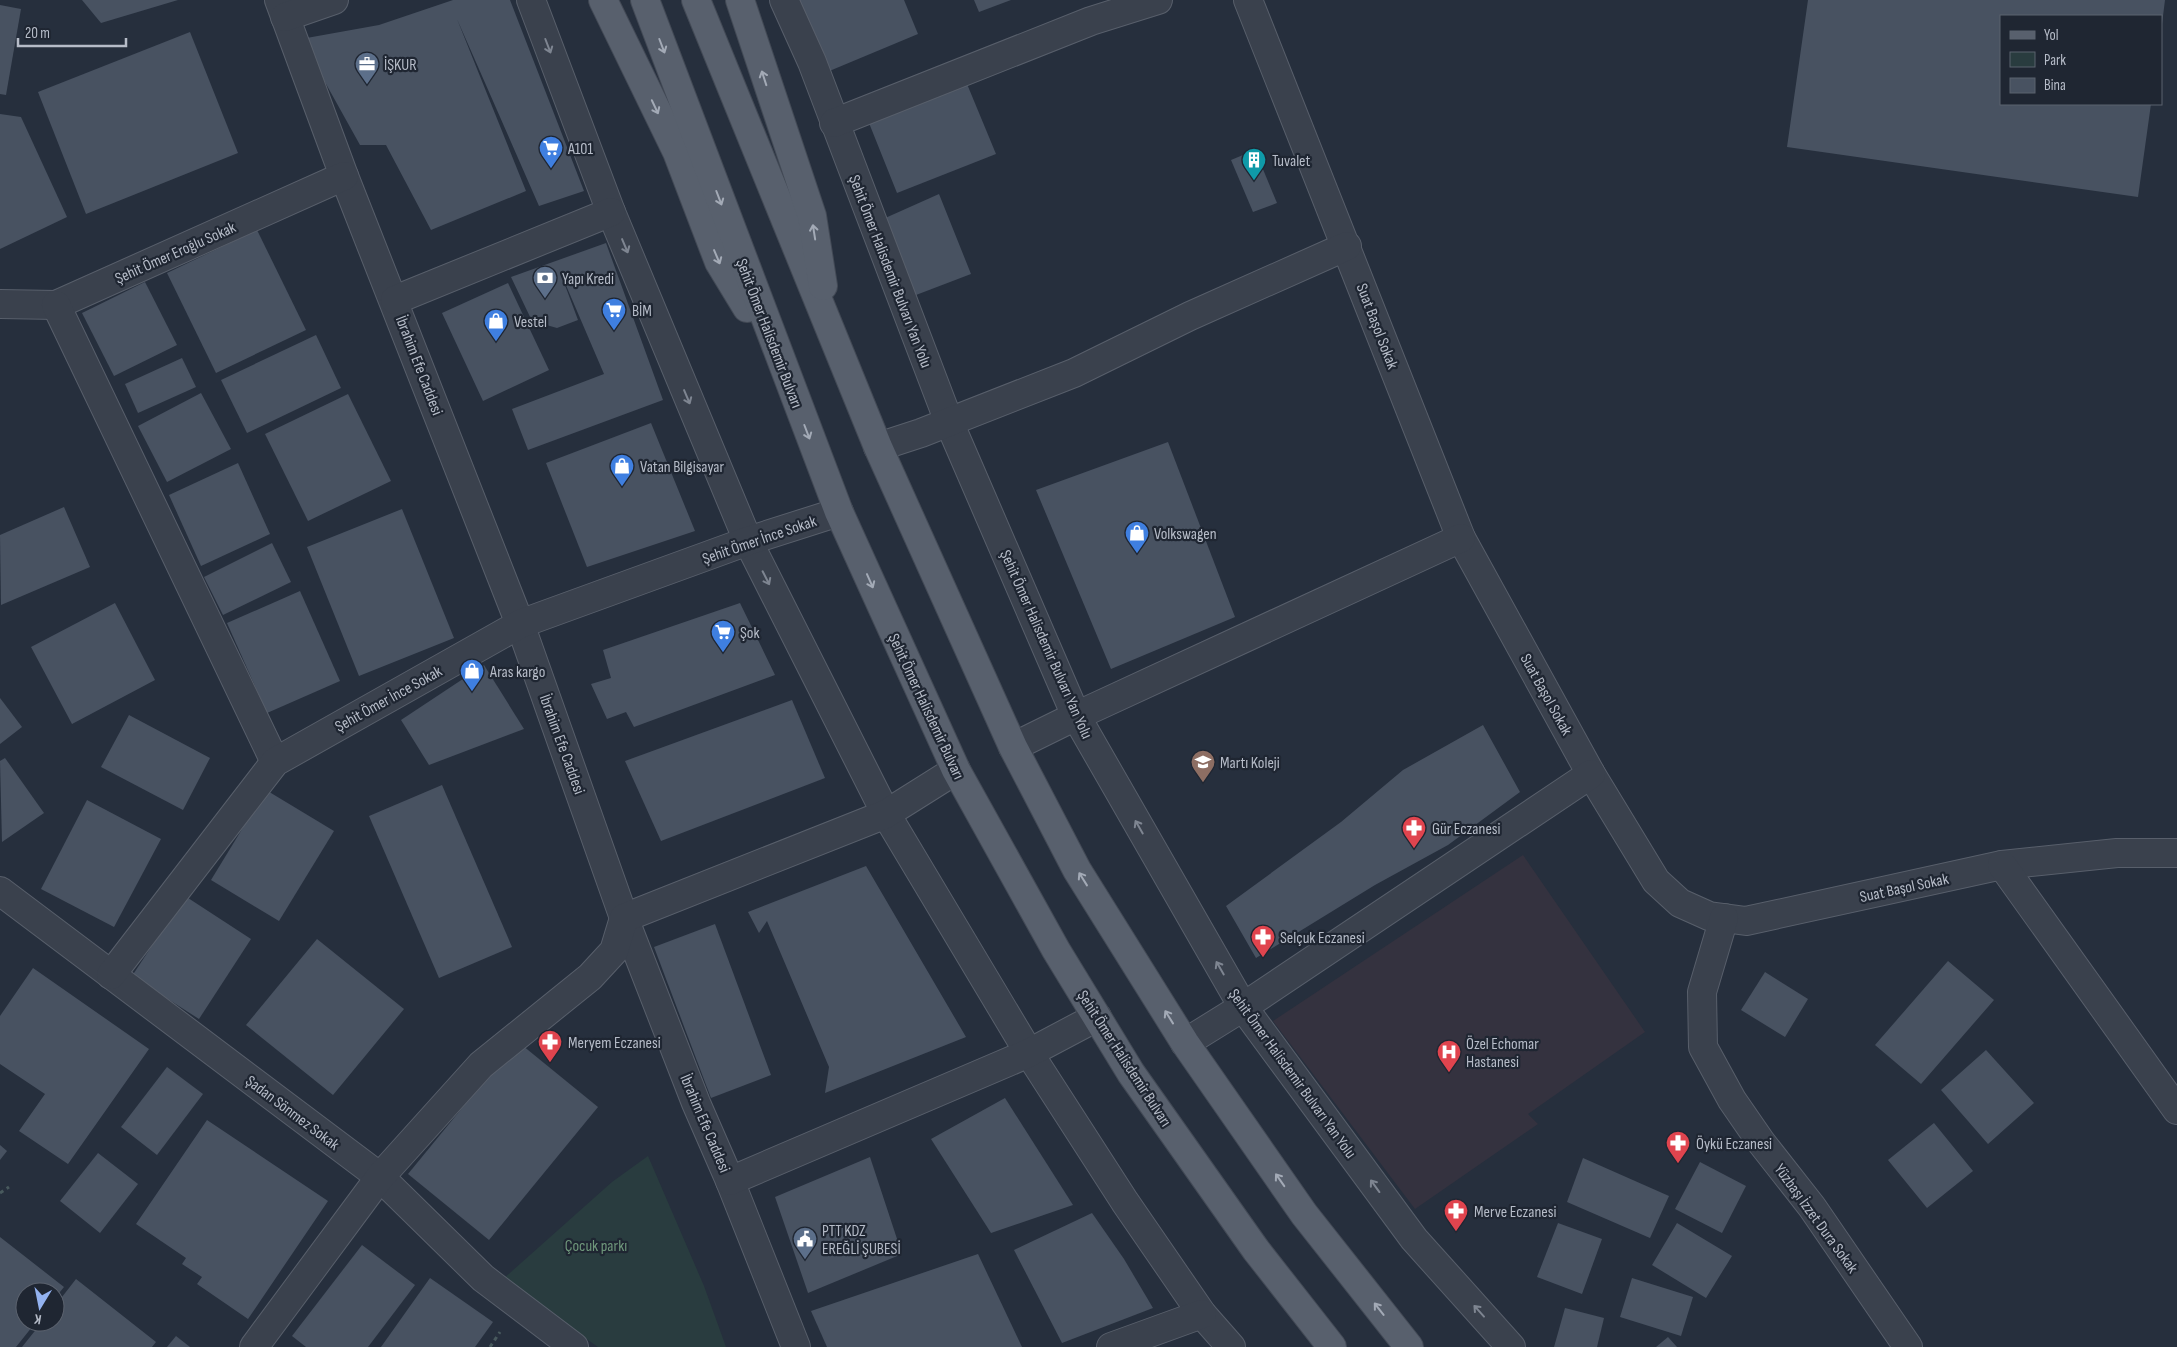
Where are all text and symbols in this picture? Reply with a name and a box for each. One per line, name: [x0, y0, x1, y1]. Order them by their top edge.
scale bar: [18, 15, 125, 47]
legend: [2000, 15, 2162, 105]
text: 20 m: [25, 24, 50, 43]
text: Yol: [2044, 26, 2059, 45]
one-way arrow: [544, 37, 553, 53]
one-way arrow: [658, 37, 667, 53]
office icon: İŞKUR: [354, 51, 380, 85]
text: Park: [2044, 51, 2066, 70]
place label: İŞKUR: [384, 56, 417, 75]
one-way arrow: [759, 70, 769, 86]
text: Bina: [2044, 76, 2066, 95]
one-way arrow: [651, 99, 660, 114]
supermarket icon: A101: [538, 135, 564, 169]
place label: A101: [567, 140, 594, 159]
building icon: Tuvalet: [1241, 147, 1267, 181]
place label: Tuvalet: [1272, 152, 1311, 171]
street label: Şehit Ömer Halisdemir Bulvarı Yan Yolu: [844, 173, 935, 371]
one-way arrow: [715, 190, 724, 205]
street label: Şehit Ömer Eroğlu Sokak: [112, 218, 239, 289]
one-way arrow: [809, 224, 819, 240]
one-way arrow: [621, 238, 630, 254]
one-way arrow: [713, 249, 722, 264]
street label: Şehit Ömer Halisdemir Bulvarı: [731, 256, 806, 411]
bank icon: Yapı Kredi: [532, 265, 558, 299]
place label: Yapı Kredi: [562, 270, 614, 289]
street label: Suat Başol Sokak: [1352, 281, 1402, 372]
supermarket icon: BİM: [601, 297, 627, 331]
place label: BİM: [632, 302, 652, 321]
shop icon: Vestel: [483, 308, 509, 342]
street label: İbrahim Efe Caddesi: [391, 313, 446, 418]
place label: Vestel: [514, 313, 547, 332]
one-way arrow: [684, 389, 693, 404]
one-way arrow: [803, 424, 812, 439]
shop icon: Vatan Bilgisayar: [609, 453, 635, 487]
place label: Vatan Bilgisayar: [640, 458, 724, 477]
street label: Şehit Ömer İnce Sokak: [700, 512, 819, 569]
shop icon: Volkswagen: [1124, 520, 1150, 554]
place label: Volkswagen: [1154, 525, 1217, 544]
street label: Şehit Ömer Halisdemir Bulvarı Yan Yolu: [995, 547, 1096, 742]
one-way arrow: [761, 570, 771, 585]
one-way arrow: [866, 573, 875, 588]
supermarket icon: Şok: [710, 619, 736, 653]
place label: Şok: [740, 624, 760, 643]
street label: Şehit Ömer Halisdemir Bulvarı: [884, 631, 968, 783]
street label: Suat Başol Sokak: [1516, 651, 1576, 739]
shop icon: Aras kargo: [459, 658, 485, 692]
street label: Şehit Ömer İnce Sokak: [332, 662, 446, 737]
place label: Aras kargo: [489, 663, 545, 682]
street label: İbrahim Efe Caddesi: [535, 692, 588, 797]
school or university icon: Martı Koleji: [1190, 749, 1216, 783]
place label: Martı Koleji: [1220, 754, 1280, 773]
pharmacy icon: Gür Eczanesi: [1401, 815, 1427, 849]
place label: Gür Eczanesi: [1432, 820, 1501, 839]
one-way arrow: [1134, 821, 1144, 835]
street label: Suat Başol Sokak: [1858, 870, 1950, 907]
one-way arrow: [1077, 873, 1087, 887]
pharmacy icon: Selçuk Eczanesi: [1250, 924, 1276, 958]
place label: Selçuk Eczanesi: [1280, 929, 1365, 948]
one-way arrow: [1215, 962, 1225, 976]
street label: Şehit Ömer Halisdemir Bulvarı Yan Yolu: [1224, 985, 1360, 1162]
street label: Şehit Ömer Halisdemir Bulvarı: [1073, 987, 1175, 1130]
one-way arrow: [1164, 1010, 1174, 1024]
pharmacy icon: Meryem Eczanesi: [537, 1029, 563, 1063]
place label: Meryem Eczanesi: [568, 1034, 661, 1053]
place label: Özel Echomar Hastanesi: [1466, 1035, 1539, 1072]
hospital icon: Özel Echomar Hastanesi: [1436, 1039, 1462, 1073]
street label: Şadan Sönmez Sokak: [241, 1072, 343, 1155]
street label: İbrahim Efe Caddesi: [675, 1072, 734, 1176]
pharmacy icon: Öykü Eczanesi: [1665, 1130, 1691, 1164]
place label: Öykü Eczanesi: [1696, 1135, 1772, 1154]
street label: Yüzbaşı İzzet Dura Sokak: [1770, 1161, 1862, 1277]
one-way arrow: [1275, 1173, 1285, 1187]
one-way arrow: [1369, 1180, 1380, 1193]
pharmacy icon: Merve Eczanesi: [1443, 1198, 1469, 1232]
place label: Merve Eczanesi: [1474, 1203, 1556, 1222]
place label: PTT KDZ EREĞLİ ŞUBESİ: [822, 1222, 901, 1259]
public building icon: PTT KDZ EREĞLİ ŞUBESİ: [792, 1226, 818, 1260]
park label: Çocuk parkı: [565, 1237, 627, 1256]
north arrow: [15, 1282, 65, 1332]
one-way arrow: [1374, 1303, 1385, 1316]
one-way arrow: [1473, 1304, 1484, 1317]
text: K: [33, 1310, 43, 1328]

